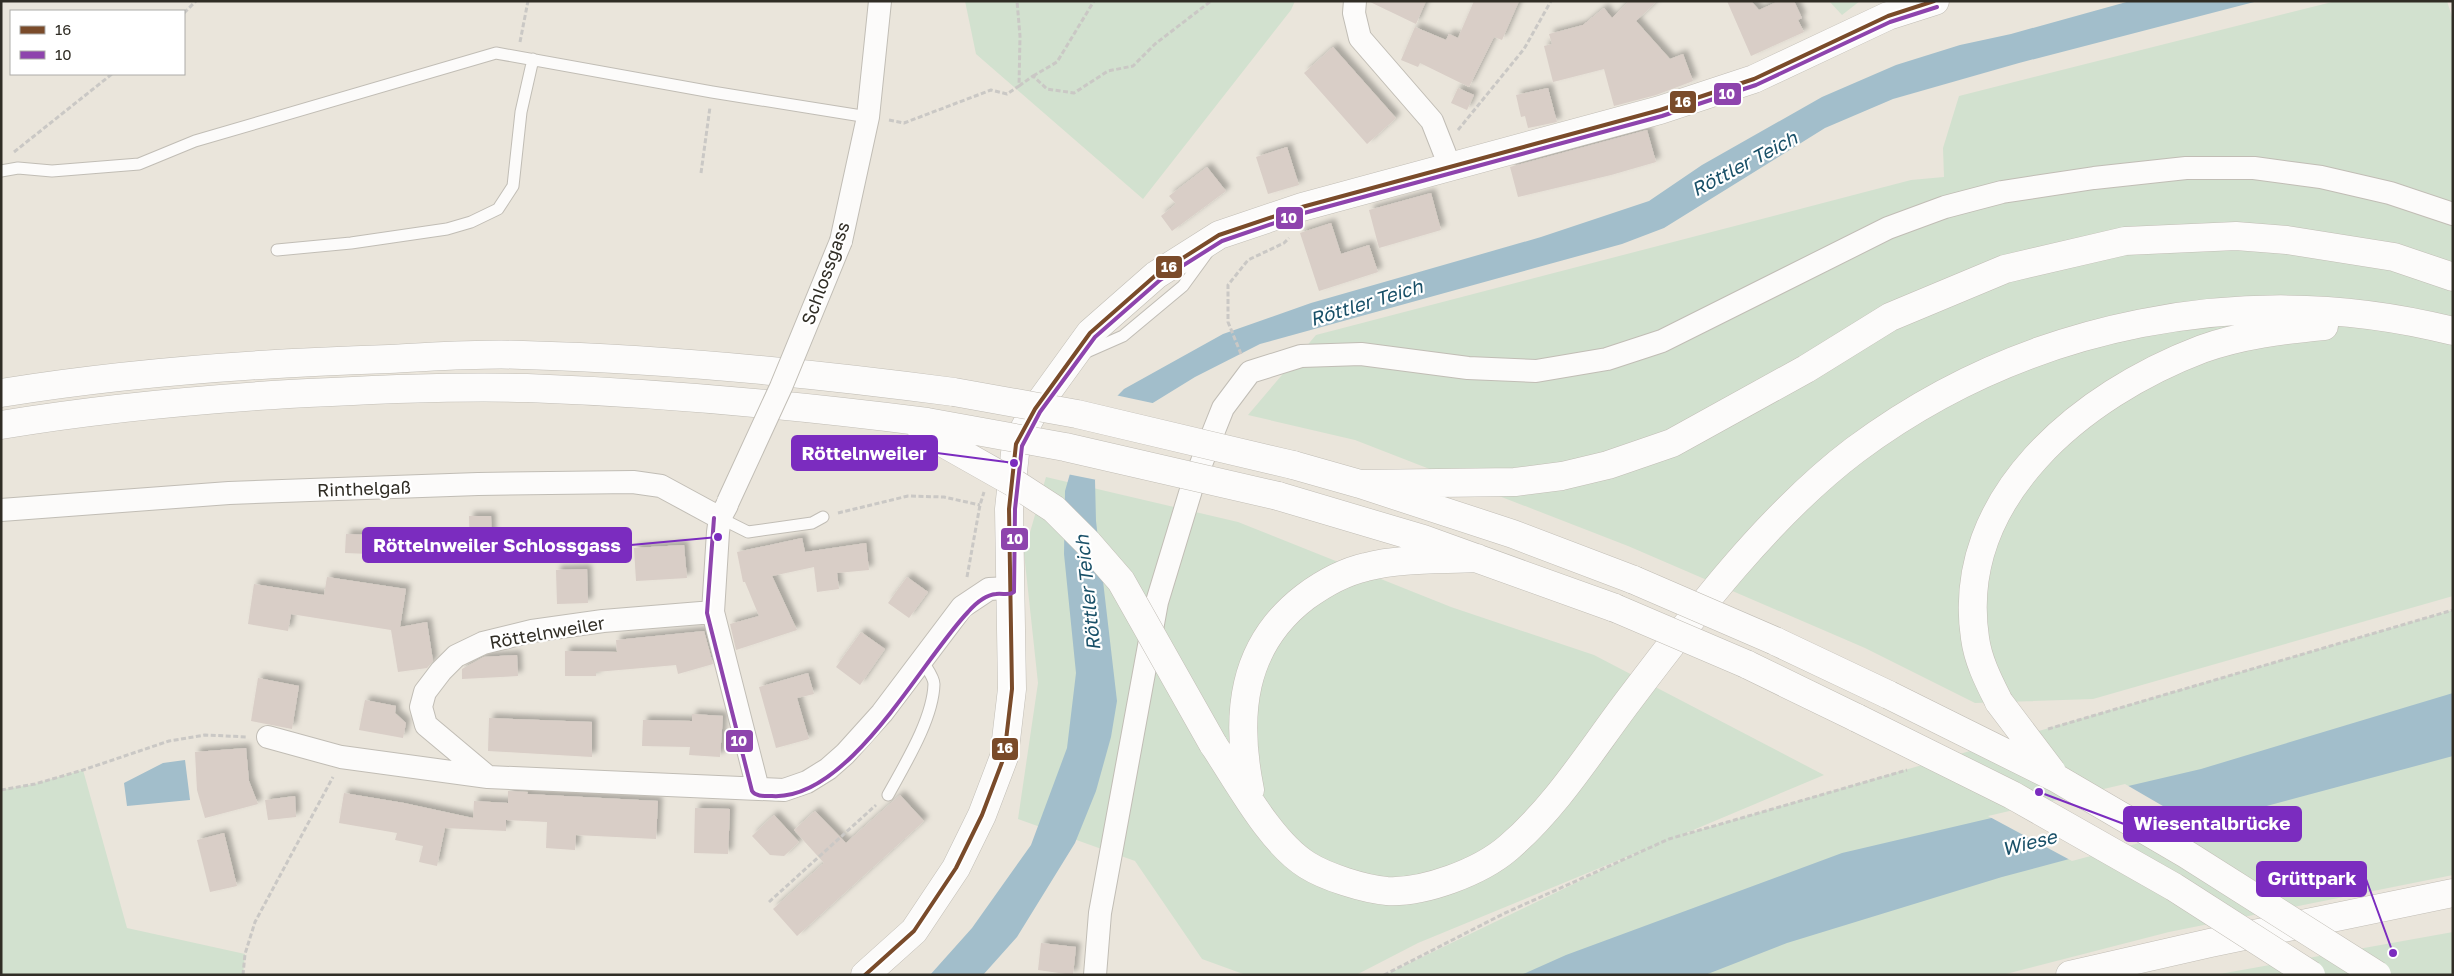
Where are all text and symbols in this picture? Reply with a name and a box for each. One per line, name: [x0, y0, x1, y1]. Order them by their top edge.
legend: [10, 10, 185, 75]
text: 16: [55, 20, 71, 38]
text: 10: [55, 45, 72, 63]
line badge: 10: [1713, 82, 1742, 106]
text: 10: [1719, 85, 1735, 102]
line badge: 16: [1669, 90, 1697, 114]
text: 16: [1675, 93, 1691, 110]
water label: Röttler Teich: [1687, 125, 1802, 200]
line badge: 10: [1275, 206, 1304, 230]
text: 10: [1281, 209, 1297, 226]
street label: Schlossgass: [796, 218, 854, 328]
line badge: 16: [1155, 255, 1183, 279]
text: 16: [1161, 258, 1177, 275]
water label: Röttler Teich: [1307, 274, 1426, 330]
callout: Röttelnweiler: [792, 436, 937, 470]
text: Röttelnweiler: [801, 441, 927, 464]
street label: Rinthelgaß: [317, 475, 411, 501]
line badge: 10: [1000, 527, 1029, 551]
callout: Röttelnweiler Schlossgass: [363, 528, 631, 562]
text: 10: [1007, 530, 1023, 547]
text: Röttelnweiler Schlossgass: [373, 533, 621, 556]
water label: Röttler Teich: [1069, 533, 1105, 652]
street label: Röttelnweiler: [488, 611, 606, 653]
line badge: 10: [725, 729, 754, 753]
text: 10: [731, 732, 747, 749]
line badge: 16: [991, 737, 1019, 761]
text: 16: [997, 739, 1013, 756]
callout: Wiesentalbrücke: [2124, 807, 2301, 841]
text: Wiesentalbrücke: [2134, 811, 2290, 834]
water label: Wiese: [1999, 824, 2061, 860]
callout: Grüttpark: [2257, 862, 2366, 896]
text: Grüttpark: [2268, 866, 2356, 889]

